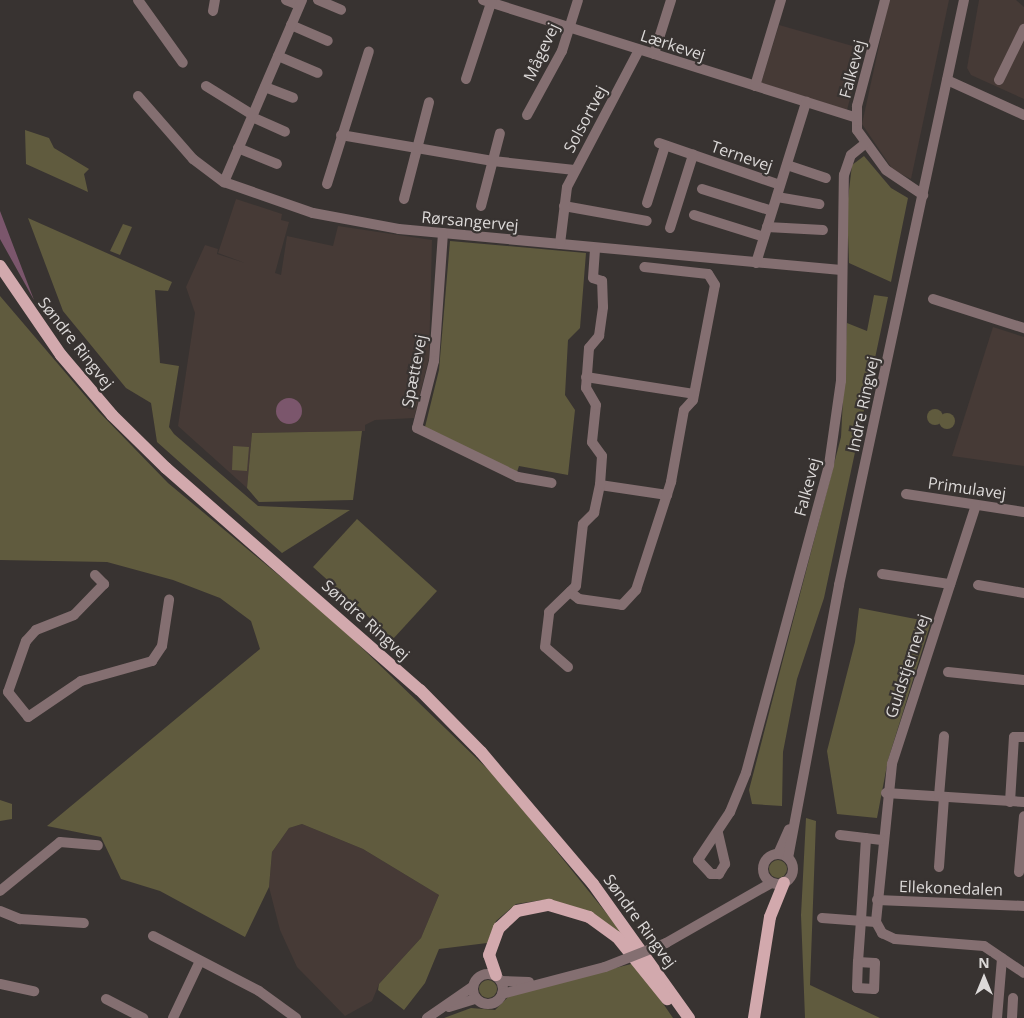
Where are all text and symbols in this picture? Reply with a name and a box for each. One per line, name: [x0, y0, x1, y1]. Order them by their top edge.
street label: Mågevej: [519, 20, 563, 84]
street label: Lærkevej: [638, 26, 708, 64]
street label: Falkevej: [835, 38, 869, 100]
street label: Solsortvej: [559, 82, 611, 156]
street label: Ternevej: [709, 136, 775, 176]
street label: Rørsangervej: [421, 207, 519, 235]
street label: Søndre Ringvej: [34, 293, 118, 393]
street label: Spættevej: [398, 333, 430, 409]
street label: Indre Ringvej: [844, 354, 882, 454]
street label: Falkevej: [790, 456, 824, 518]
street label: Primulavej: [927, 473, 1007, 503]
street label: Søndre Ringvej: [318, 576, 414, 664]
street label: Guldstjernevej: [881, 612, 933, 720]
street label: Søndre Ringvej: [600, 870, 680, 972]
street label: Ellekonedalen: [899, 877, 1003, 899]
north arrow: [959, 953, 1009, 1003]
text: N: [978, 953, 990, 972]

